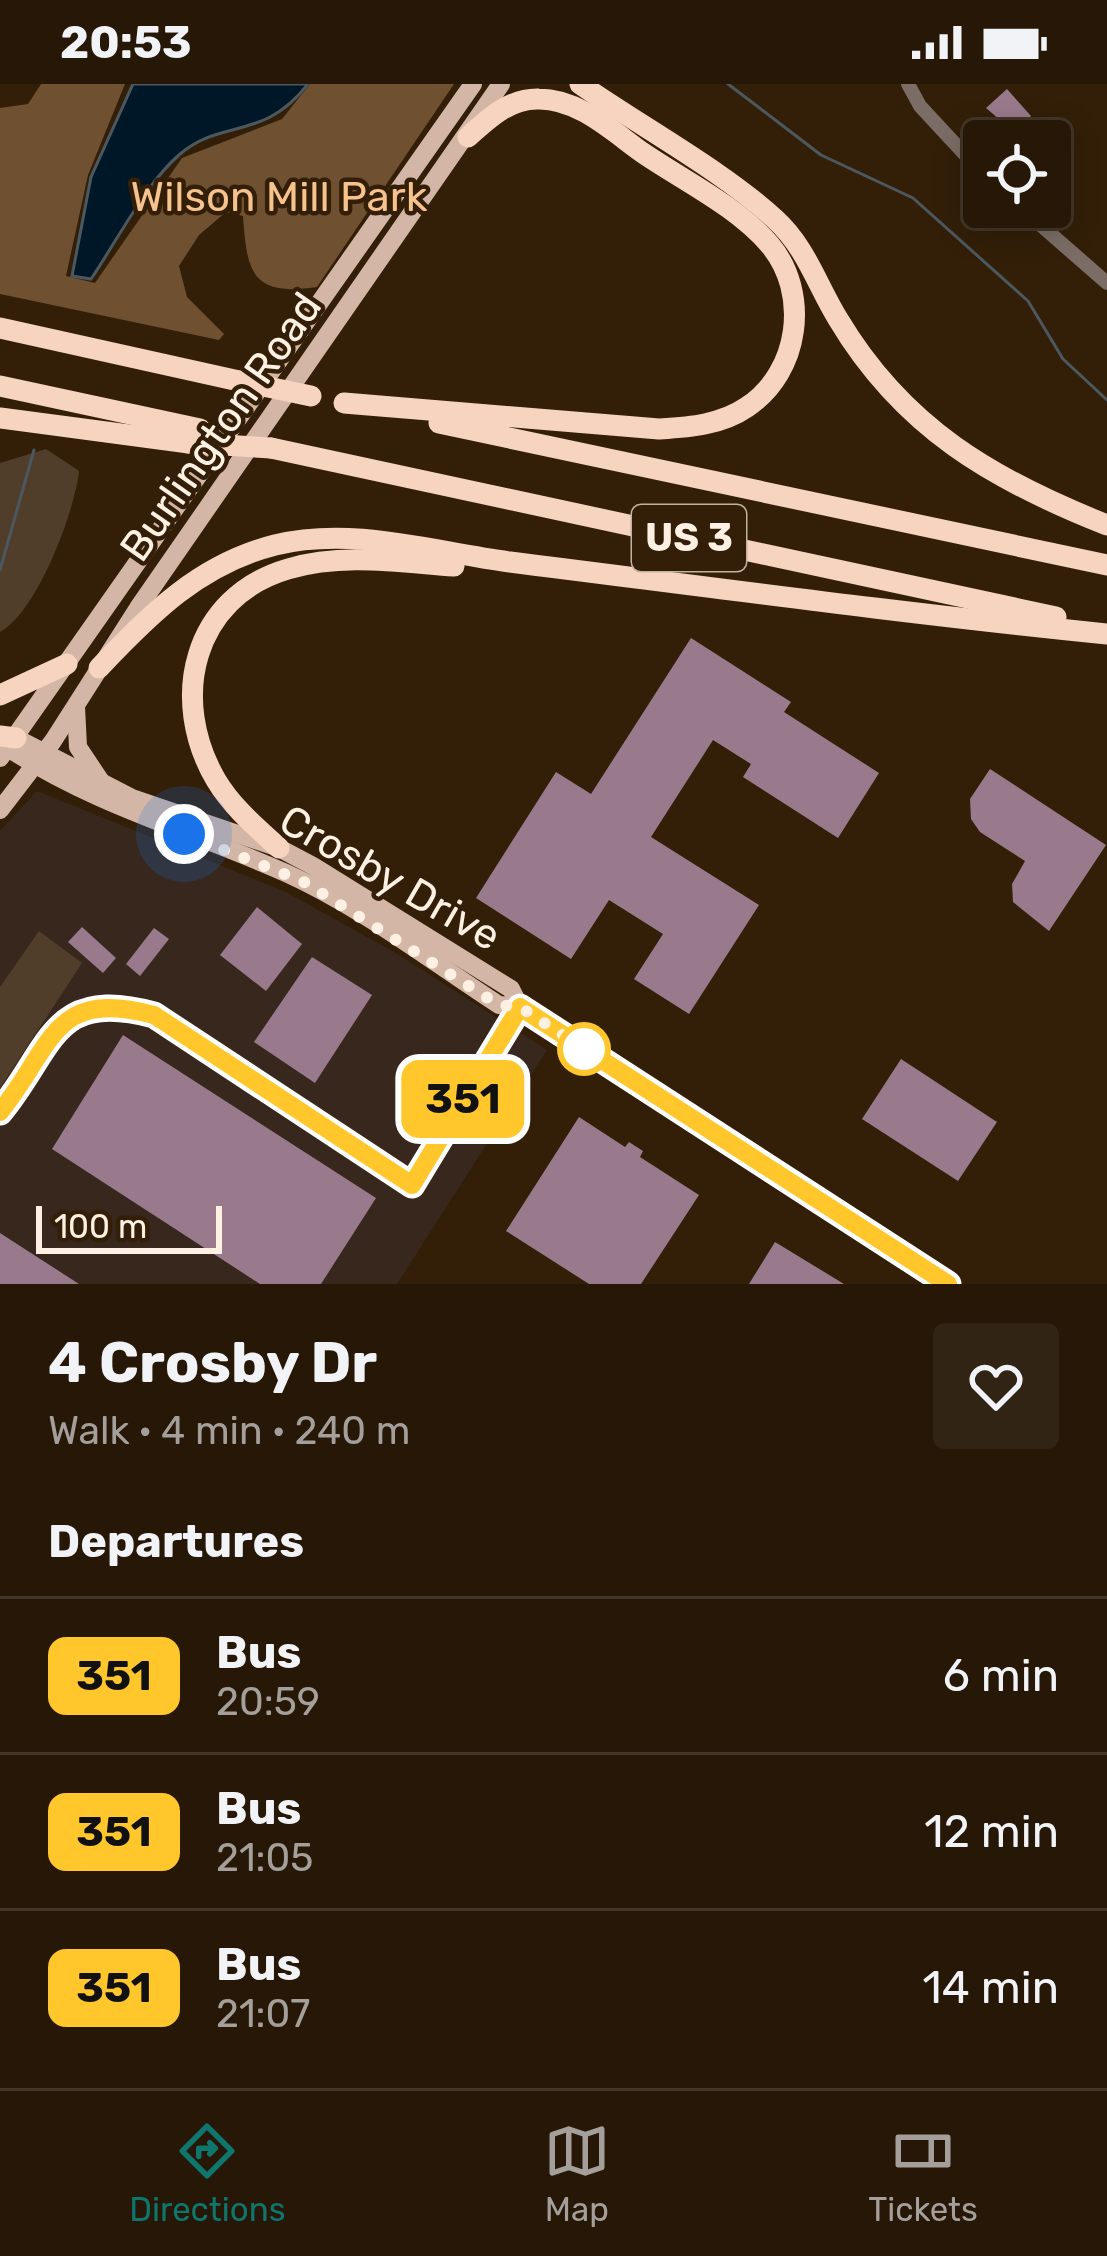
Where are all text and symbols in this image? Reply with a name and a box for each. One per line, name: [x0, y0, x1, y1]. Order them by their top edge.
text: 20:53: [60, 16, 192, 69]
map controls: [963, 120, 1071, 228]
button: locate: [963, 120, 1071, 228]
park label: Wilson Mill Park: [131, 172, 428, 222]
street label: Burlington Road: [110, 283, 332, 571]
road number: US 3: [632, 505, 746, 571]
street label: Crosby Drive: [271, 795, 509, 961]
your location: [154, 804, 214, 864]
unlabelled marker: [559, 1024, 609, 1074]
line badge: 351: [394, 1060, 532, 1138]
text: 351: [425, 1074, 501, 1124]
scale bar: [36, 1200, 222, 1253]
text: 100 m: [54, 1207, 147, 1246]
button: heart: [933, 1323, 1059, 1449]
text: 4 Crosby Dr: [48, 1329, 377, 1396]
text: Walk · 4 min · 240 m: [48, 1408, 410, 1454]
text: Departures: [48, 1515, 304, 1568]
text: Bus: [216, 1626, 301, 1679]
text: 6 min: [943, 1649, 1059, 1702]
text: 351: [76, 1651, 152, 1701]
text: 20:59: [216, 1679, 320, 1725]
text: Bus: [216, 1782, 301, 1835]
text: 12 min: [924, 1805, 1059, 1858]
text: 351: [76, 1807, 152, 1857]
text: 21:05: [216, 1835, 314, 1881]
text: Bus: [216, 1938, 301, 1991]
text: 14 min: [923, 1961, 1059, 2014]
text: 351: [76, 1963, 152, 2013]
text: 21:07: [216, 1991, 310, 2037]
tab: Directions: [129, 2118, 285, 2229]
tab: Map: [544, 2118, 610, 2229]
tab: Tickets: [868, 2118, 978, 2229]

